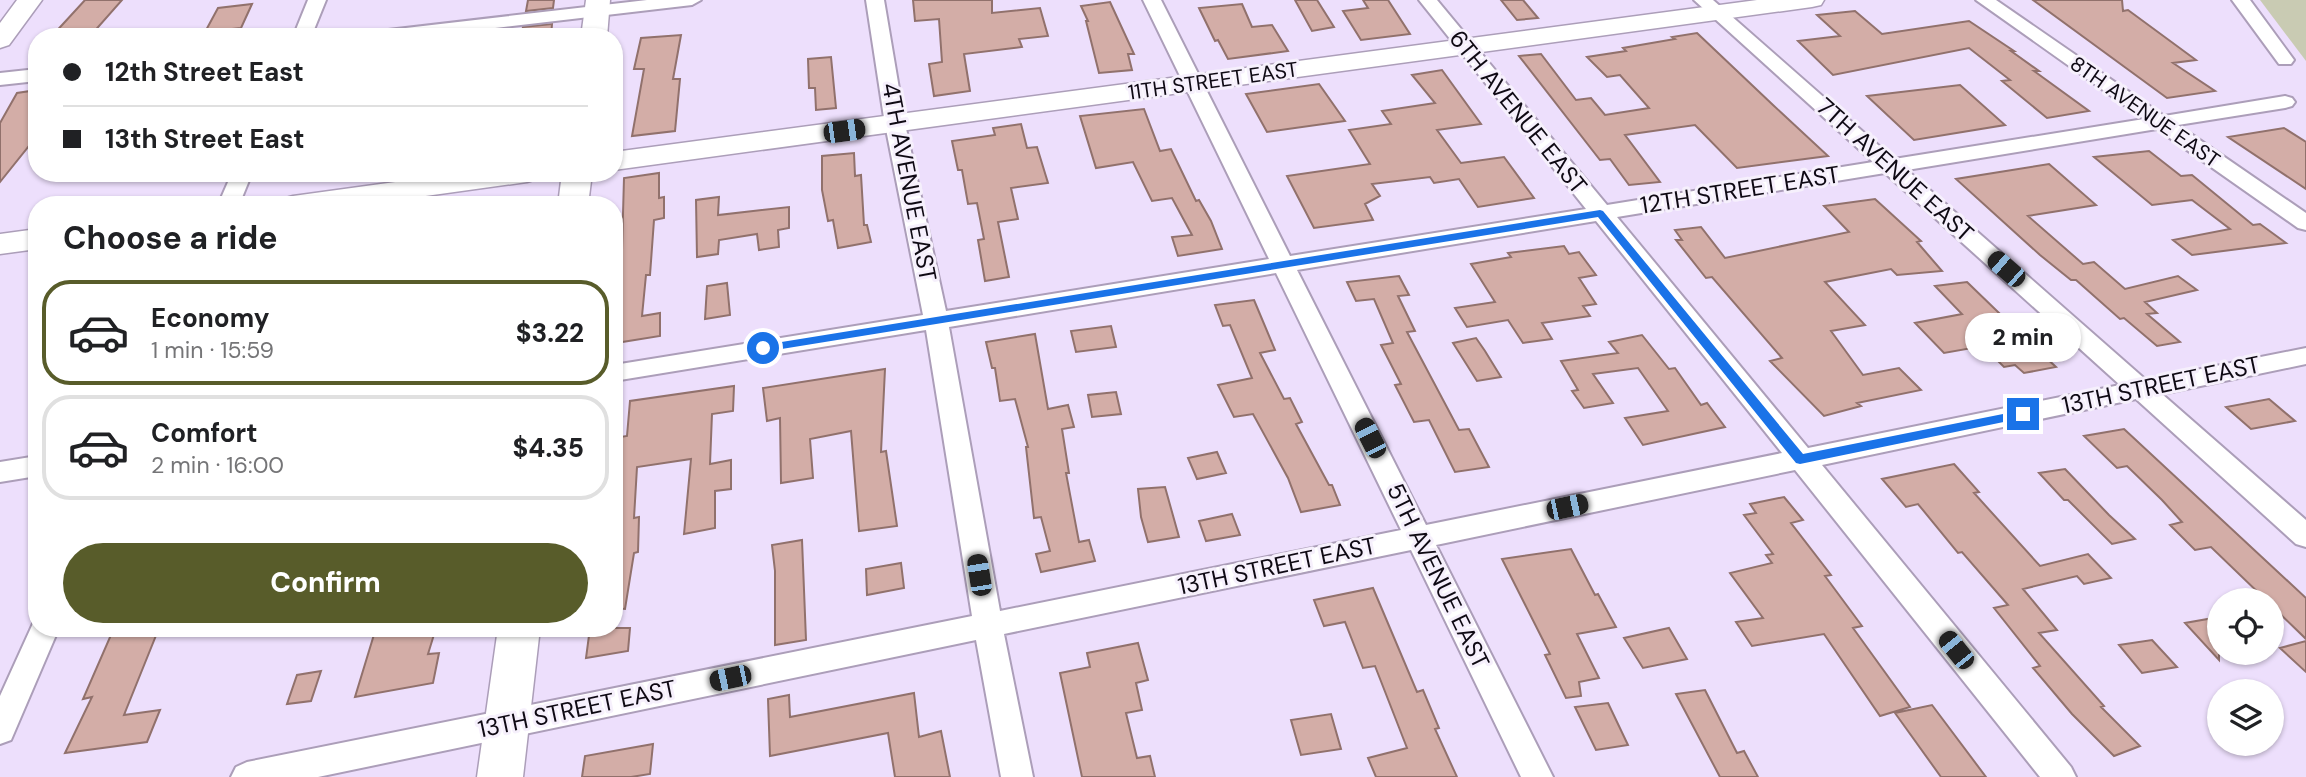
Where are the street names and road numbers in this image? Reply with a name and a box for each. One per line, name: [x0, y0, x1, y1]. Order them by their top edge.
street label: 6TH AVENUE EAST: [1443, 23, 1594, 200]
street label: 8TH AVENUE EAST: [2065, 50, 2226, 174]
street label: 11TH STREET EAST: [1126, 55, 1300, 107]
street label: 4TH AVENUE EAST: [875, 80, 944, 284]
street label: 7TH AVENUE EAST: [1810, 91, 1980, 248]
street label: 12TH STREET EAST: [1638, 158, 1842, 221]
street label: 13TH STREET EAST: [2059, 348, 2263, 421]
street label: 5TH AVENUE EAST: [1380, 478, 1497, 674]
street label: 13TH STREET EAST: [1175, 529, 1379, 602]
street label: 13TH STREET EAST: [475, 672, 679, 745]

